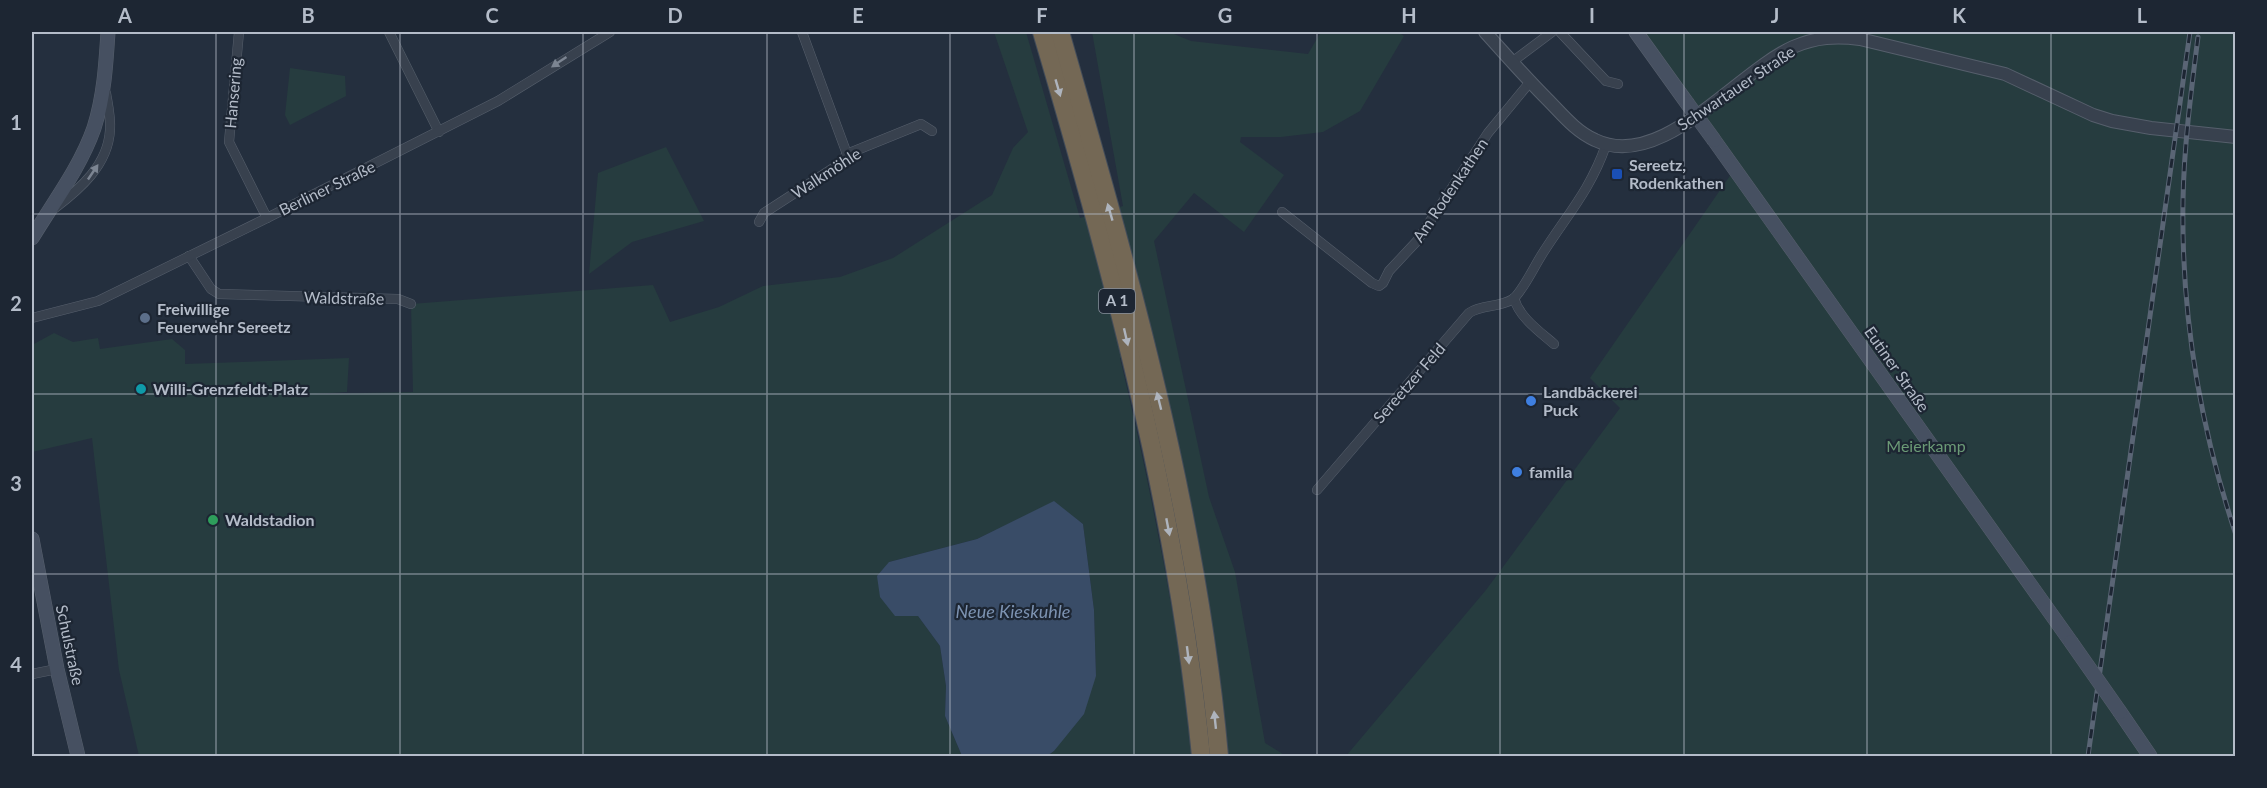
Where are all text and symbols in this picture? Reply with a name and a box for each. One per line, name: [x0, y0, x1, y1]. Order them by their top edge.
text: A: [117, 3, 132, 27]
text: B: [301, 3, 315, 27]
text: C: [485, 3, 499, 27]
text: D: [667, 3, 683, 27]
text: E: [852, 3, 864, 27]
text: F: [1036, 3, 1048, 27]
text: G: [1218, 3, 1232, 27]
text: H: [1401, 3, 1417, 27]
text: I: [1589, 3, 1595, 27]
text: J: [1771, 3, 1779, 27]
text: K: [1952, 3, 1966, 27]
text: L: [2137, 3, 2148, 27]
street label: Schwartauer Straße: [1673, 41, 1798, 134]
one-way arrow: [551, 56, 568, 67]
street label: Hansering: [220, 57, 245, 129]
one-way arrow: [1054, 79, 1063, 97]
text: 1: [10, 110, 22, 134]
street label: Am Rodenkathen: [1408, 134, 1491, 245]
street label: Walkmöhle: [787, 143, 864, 202]
place label: Sereetz, Rodenkathen: [1629, 155, 1724, 192]
street label: Berliner Straße: [276, 156, 378, 219]
one-way arrow: [87, 164, 99, 180]
marker: Sereetz, Rodenkathen: [1610, 167, 1624, 181]
one-way arrow: [1105, 203, 1115, 221]
street label: Waldstraße: [304, 287, 384, 308]
road number: A 1: [1099, 289, 1135, 313]
text: 2: [10, 291, 22, 315]
place label: Freiwillige Feuerwehr Sereetz: [157, 299, 291, 336]
marker: Freiwillige Feuerwehr Sereetz: [138, 311, 152, 325]
street label: Eutiner Straße: [1861, 322, 1934, 415]
one-way arrow: [1121, 327, 1131, 346]
street label: Sereetzer Feld: [1369, 339, 1449, 427]
place label: Willi-Grenzfeldt-Platz: [153, 379, 308, 398]
marker: Willi-Grenzfeldt-Platz: [134, 382, 148, 396]
place label: Landbäckerei Puck: [1543, 382, 1637, 419]
one-way arrow: [1153, 391, 1163, 410]
marker: Landbäckerei Puck: [1524, 394, 1538, 408]
park label: Meierkamp: [1886, 436, 1966, 455]
place label: famila: [1529, 462, 1572, 481]
marker: famila: [1510, 465, 1524, 479]
text: 3: [10, 471, 22, 495]
place label: Waldstadion: [225, 510, 314, 529]
marker: Waldstadion: [206, 513, 220, 527]
one-way arrow: [1164, 518, 1173, 537]
water label: Neue Kieskuhle: [956, 600, 1070, 622]
street label: Schulstraße: [53, 603, 88, 687]
one-way arrow: [1184, 646, 1193, 665]
text: 4: [10, 652, 22, 676]
one-way arrow: [1210, 711, 1220, 730]

